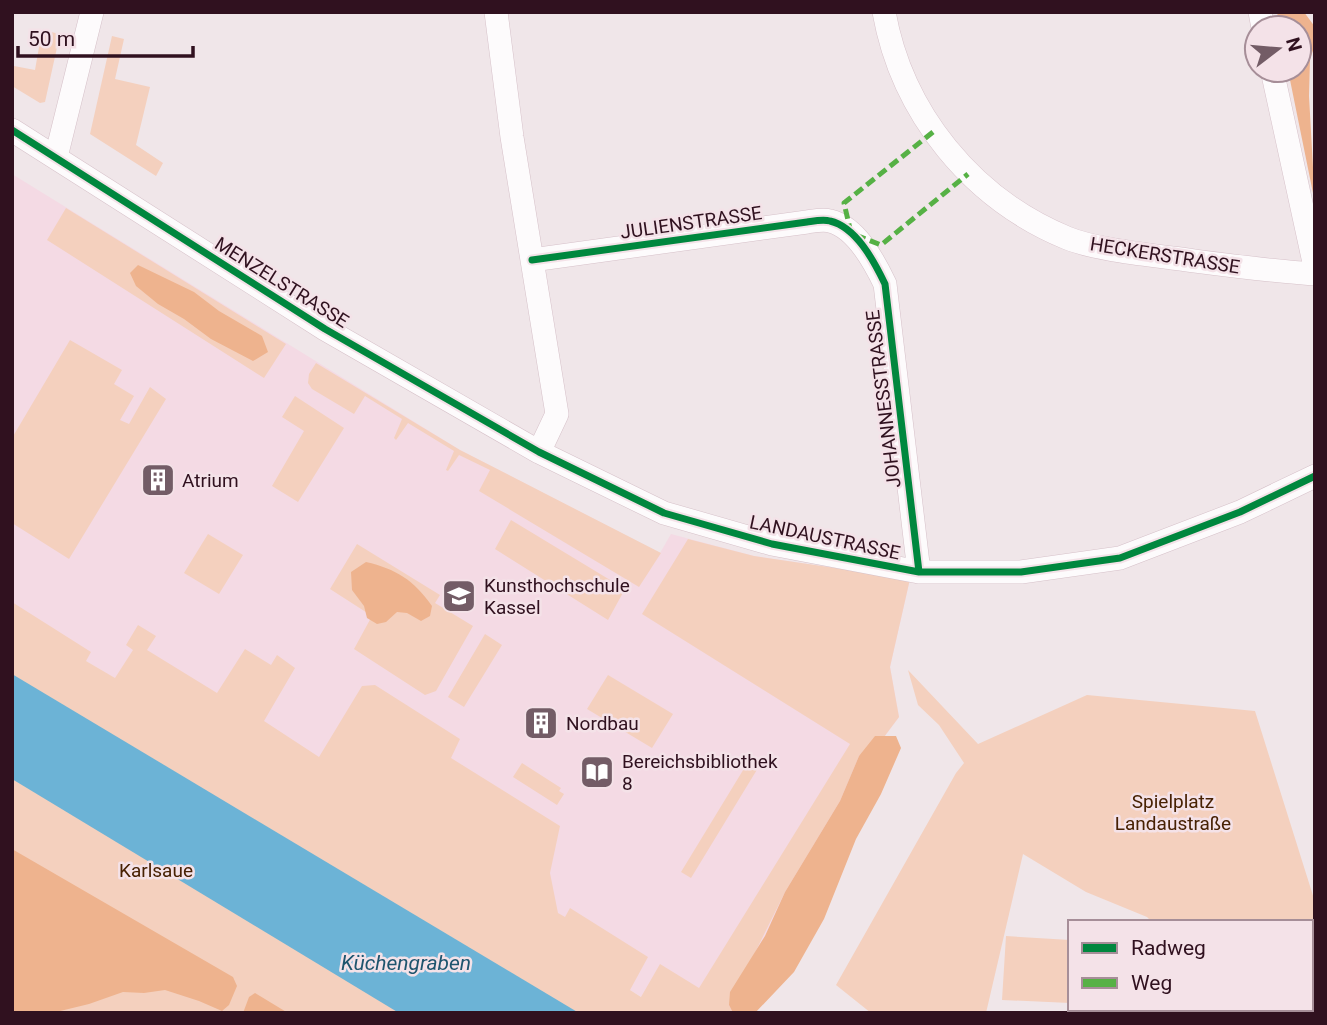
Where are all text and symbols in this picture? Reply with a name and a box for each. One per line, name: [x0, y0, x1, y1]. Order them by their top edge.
scale bar: [18, 14, 192, 58]
north arrow: [1243, 14, 1313, 84]
text: 50 m: [28, 27, 75, 51]
text: N: [1281, 35, 1307, 54]
street label: JULIENSTRASSE: [619, 201, 763, 244]
street label: MENZELSTRASSE: [211, 232, 353, 333]
street label: HECKERSTRASSE: [1088, 232, 1242, 279]
street label: JOHANNESSTRASSE: [861, 309, 906, 489]
building icon: Atrium: [139, 461, 177, 499]
place label: Atrium: [182, 469, 239, 492]
street label: LANDAUSTRASSE: [748, 510, 902, 565]
place label: Kunsthochschule Kassel: [484, 574, 630, 619]
school or university icon: Kunsthochschule Kassel: [440, 577, 478, 615]
building icon: Nordbau: [522, 704, 560, 742]
place label: Nordbau: [566, 712, 639, 735]
place label: Bereichsbibliothek 8: [622, 750, 778, 795]
library icon: Bereichsbibliothek 8: [578, 753, 616, 791]
park label: Spielplatz Landaustraße: [1115, 790, 1231, 835]
park label: Karlsaue: [119, 859, 193, 882]
legend: [1068, 920, 1313, 1011]
text: Radweg: [1131, 936, 1206, 960]
water label: Küchengraben: [341, 951, 471, 975]
text: Weg: [1131, 971, 1172, 995]

